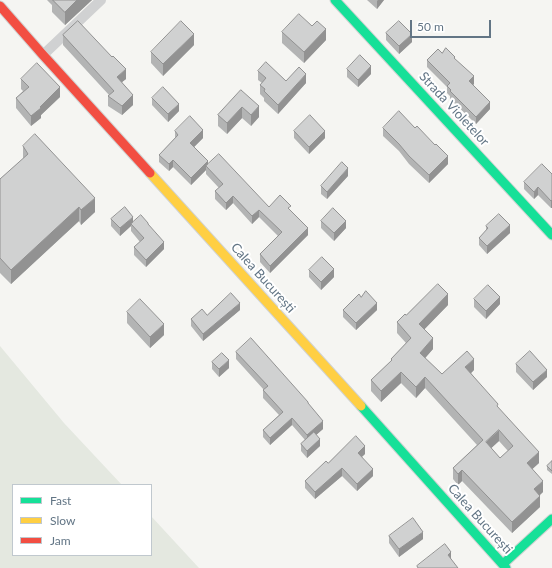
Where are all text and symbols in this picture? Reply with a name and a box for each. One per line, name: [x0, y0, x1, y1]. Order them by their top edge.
scale bar: [412, 12, 493, 38]
text: 50 m: [417, 19, 444, 34]
street label: Strada Violetelor: [416, 69, 492, 149]
street label: Calea București: [227, 240, 299, 316]
street label: Calea București: [444, 481, 516, 557]
legend: [12, 484, 152, 556]
text: Fast: [50, 493, 71, 508]
text: Slow: [50, 513, 75, 528]
text: Jam: [50, 533, 71, 548]

